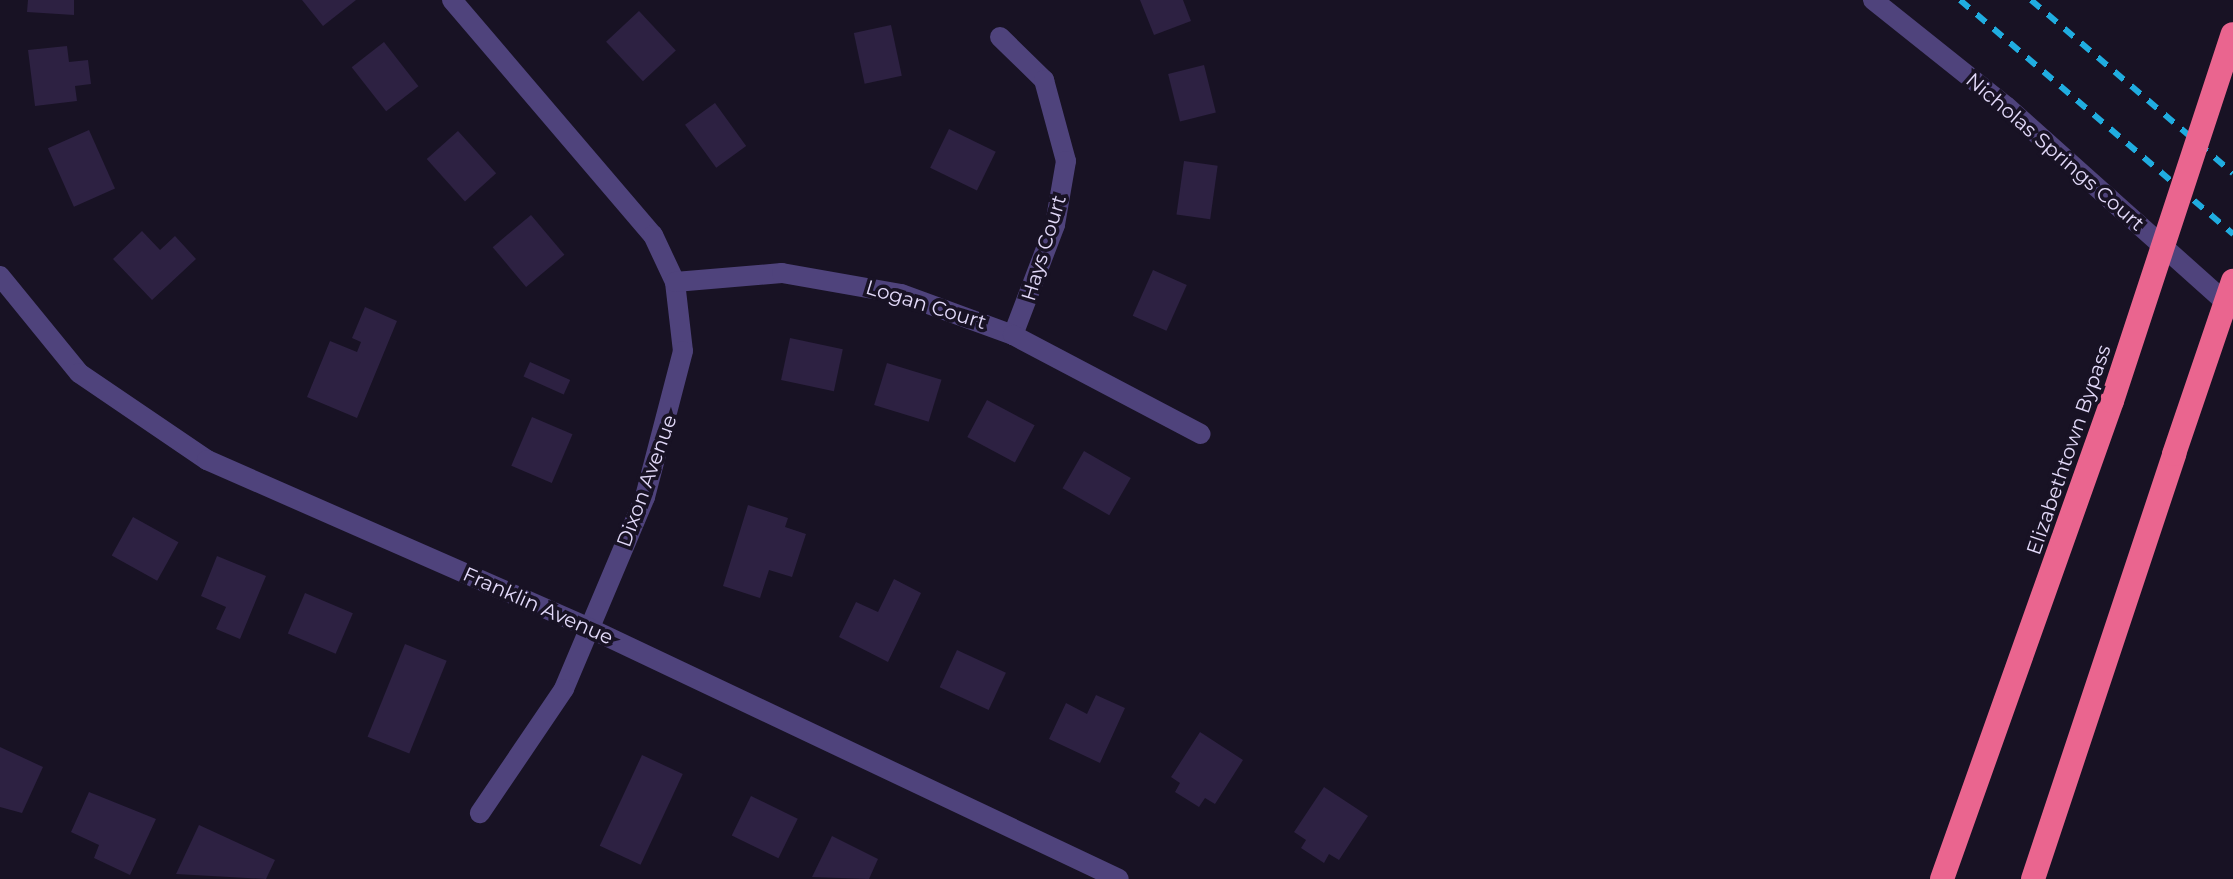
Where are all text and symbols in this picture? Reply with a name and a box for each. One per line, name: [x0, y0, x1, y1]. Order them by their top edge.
street label: Nicholas Springs Court: [1961, 68, 2149, 236]
street label: Hays Court: [1017, 192, 1071, 304]
street label: Logan Court: [863, 275, 989, 335]
street label: Elizabethtown Bypass: [2022, 342, 2116, 558]
street label: Dixon Avenue: [612, 412, 682, 550]
street label: Franklin Avenue: [459, 562, 617, 650]

